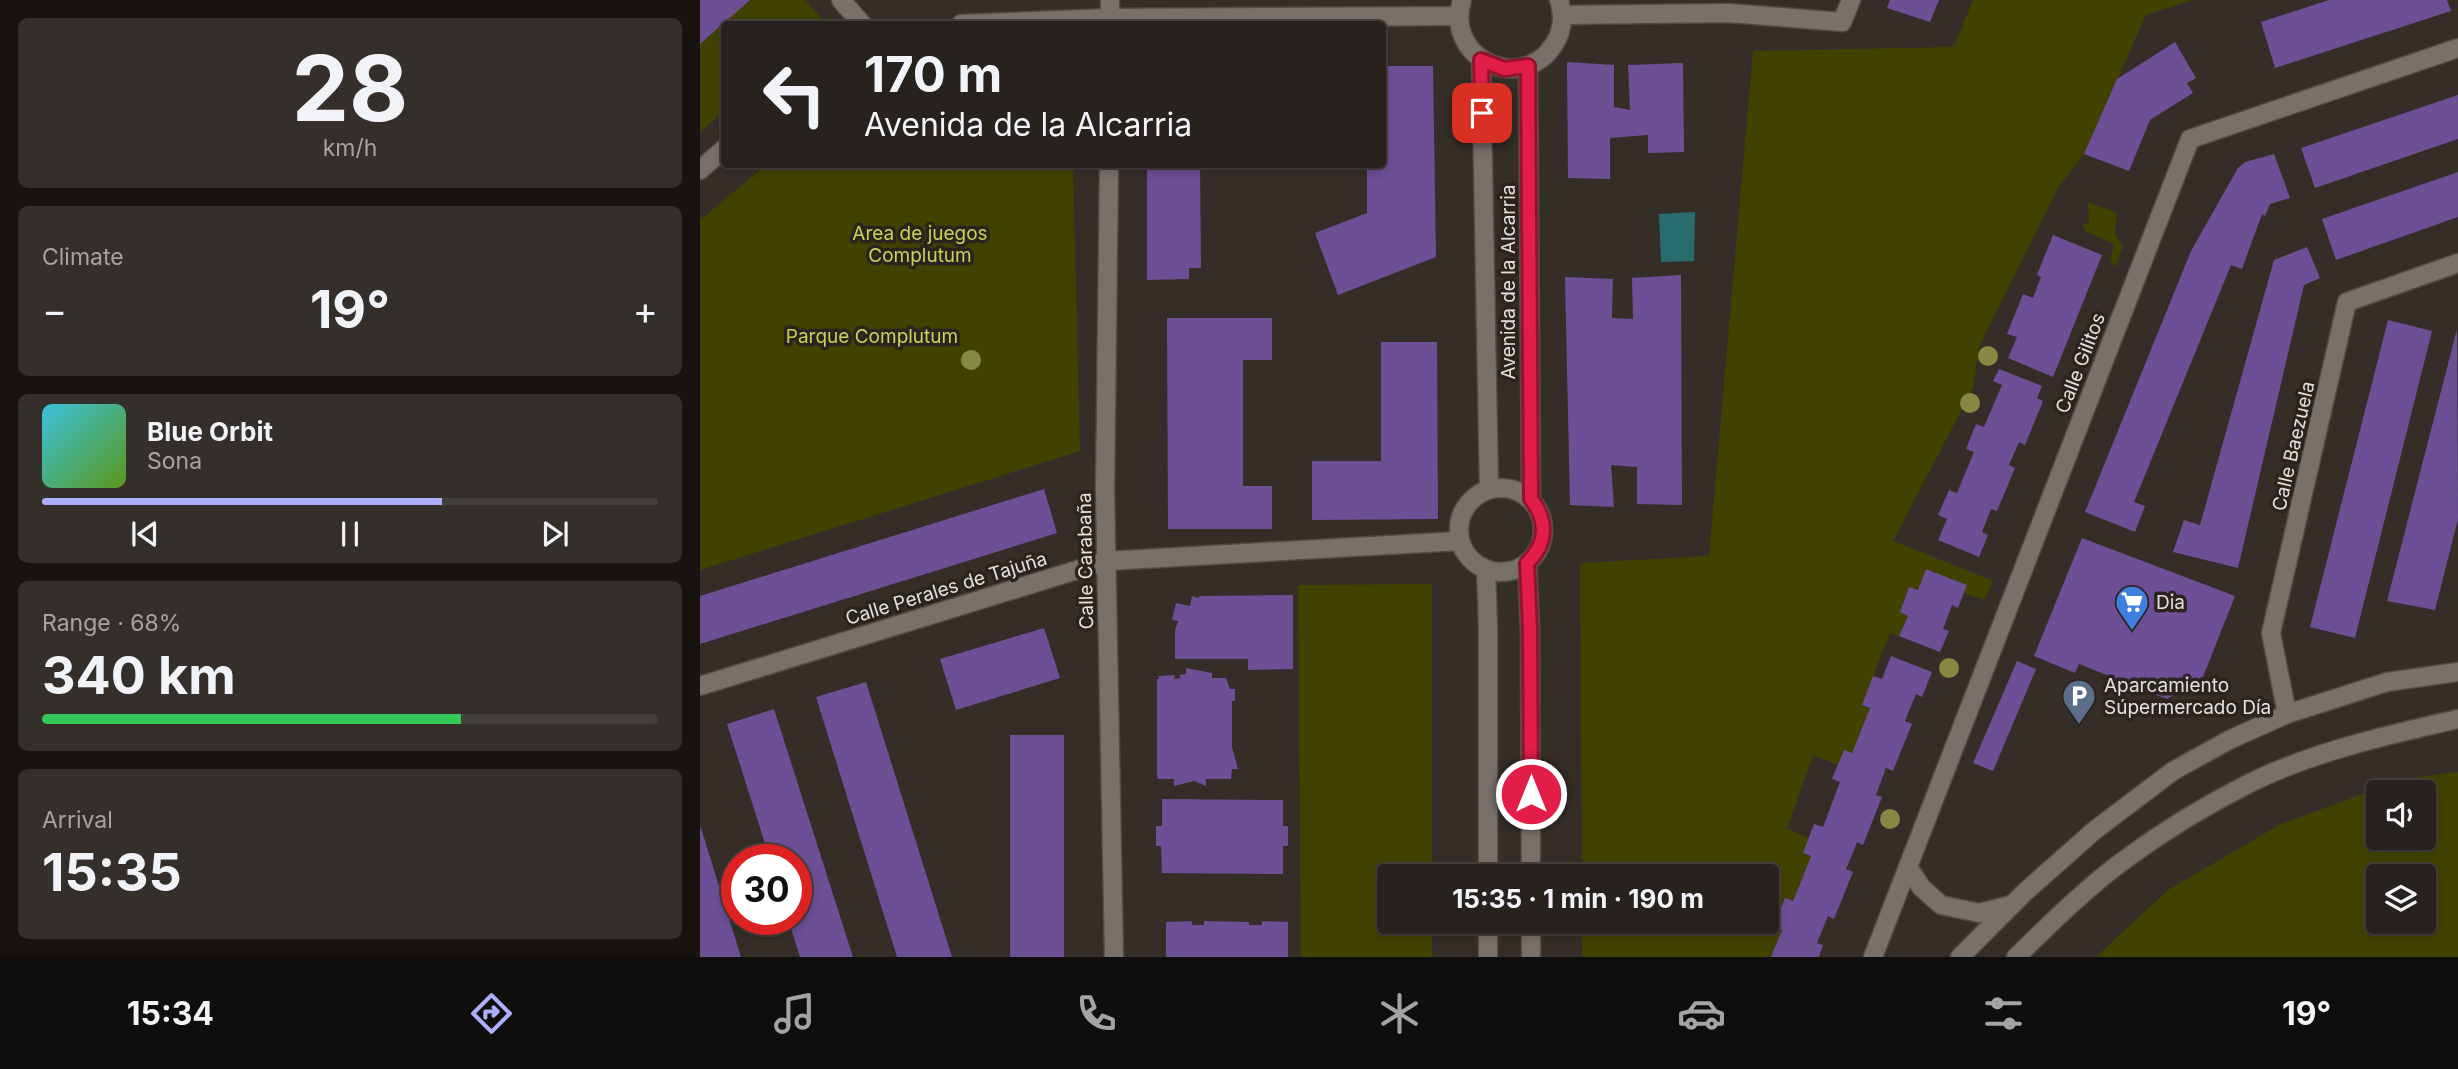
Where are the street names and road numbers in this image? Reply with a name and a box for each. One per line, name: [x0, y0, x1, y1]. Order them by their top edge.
street label: Avenida de la Alcarria: [1497, 185, 1520, 379]
street label: Calle Gilitos: [2051, 310, 2110, 417]
street label: Calle Baezuela: [2267, 379, 2320, 513]
street label: Calle Carabaña: [1073, 492, 1098, 630]
street label: Calle Perales de Tajuña: [843, 547, 1050, 630]

